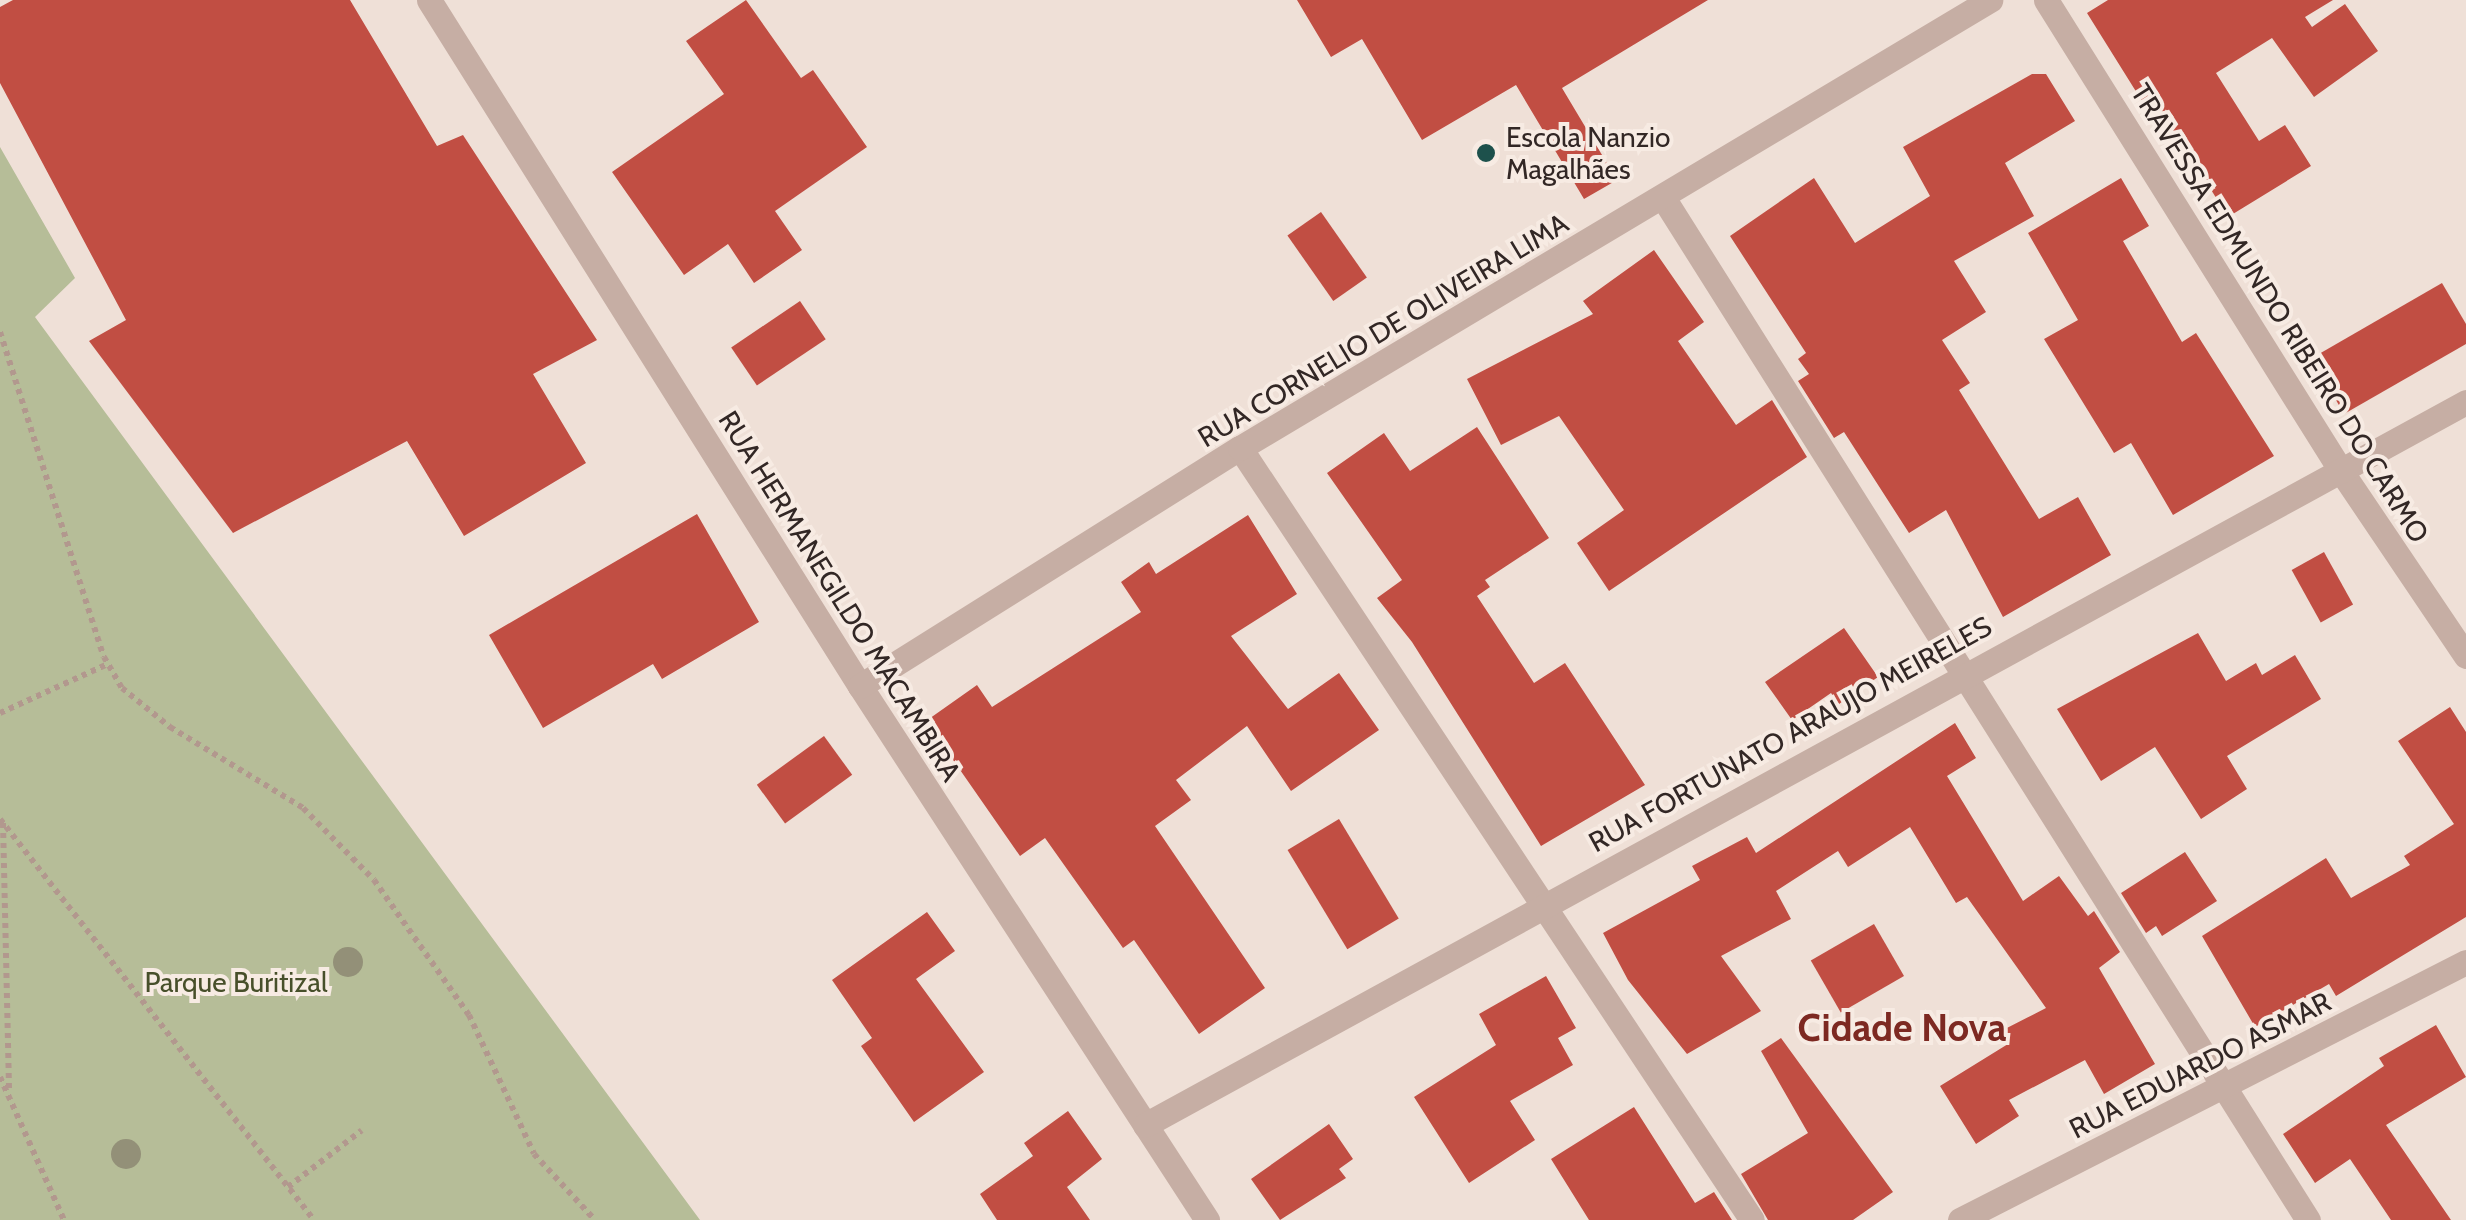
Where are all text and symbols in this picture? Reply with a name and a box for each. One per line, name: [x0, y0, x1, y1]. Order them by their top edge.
street label: TRAVESSA EDMUNDO RIBEIRO DO CARMO: [2124, 77, 2436, 549]
place label: Escola Nanzio Magalhães: [1506, 120, 1670, 186]
marker: Escola Nanzio Magalhães: [1475, 142, 1497, 164]
street label: RUA CORNELIO DE OLIVEIRA LIMA: [1192, 206, 1574, 454]
street label: RUA HERMANEGILDO MACAMBIRA: [712, 405, 968, 787]
street label: RUA FORTUNATO ARAUJO MEIRELES: [1583, 609, 1997, 859]
park label: Parque Buritizal: [144, 965, 328, 999]
street label: RUA EDUARDO ASMAR: [2064, 984, 2336, 1146]
district label: Cidade Nova: [1798, 1005, 2006, 1051]

